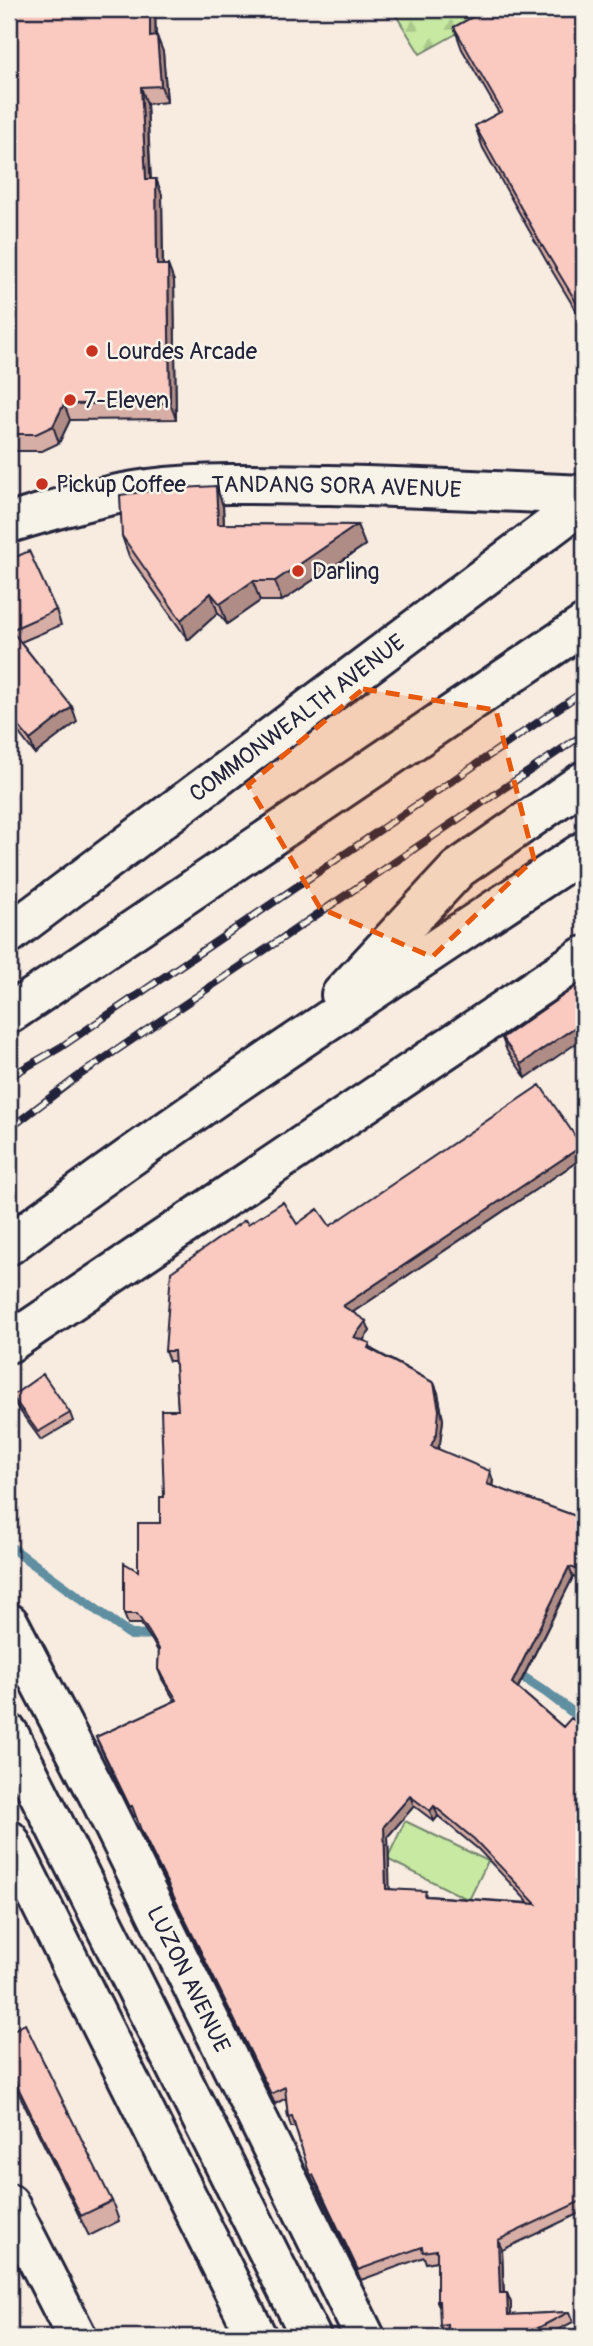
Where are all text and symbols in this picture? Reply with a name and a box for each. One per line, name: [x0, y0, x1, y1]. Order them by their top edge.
place label: Lourdes Arcade: [106, 337, 258, 366]
marker: Lourdes Arcade: [84, 343, 100, 359]
place label: 7-Eleven: [84, 386, 169, 415]
marker: 7-Eleven: [62, 392, 78, 408]
street label: TANDANG SORA AVENUE: [211, 469, 462, 504]
place label: Pickup Coffee: [56, 470, 186, 499]
marker: Pickup Coffee: [34, 476, 50, 492]
place label: Darling: [312, 557, 379, 586]
marker: Darling: [290, 563, 306, 579]
street label: COMMONWEALTH AVENUE: [183, 627, 410, 808]
street label: LUZON AVENUE: [141, 1901, 237, 2057]

